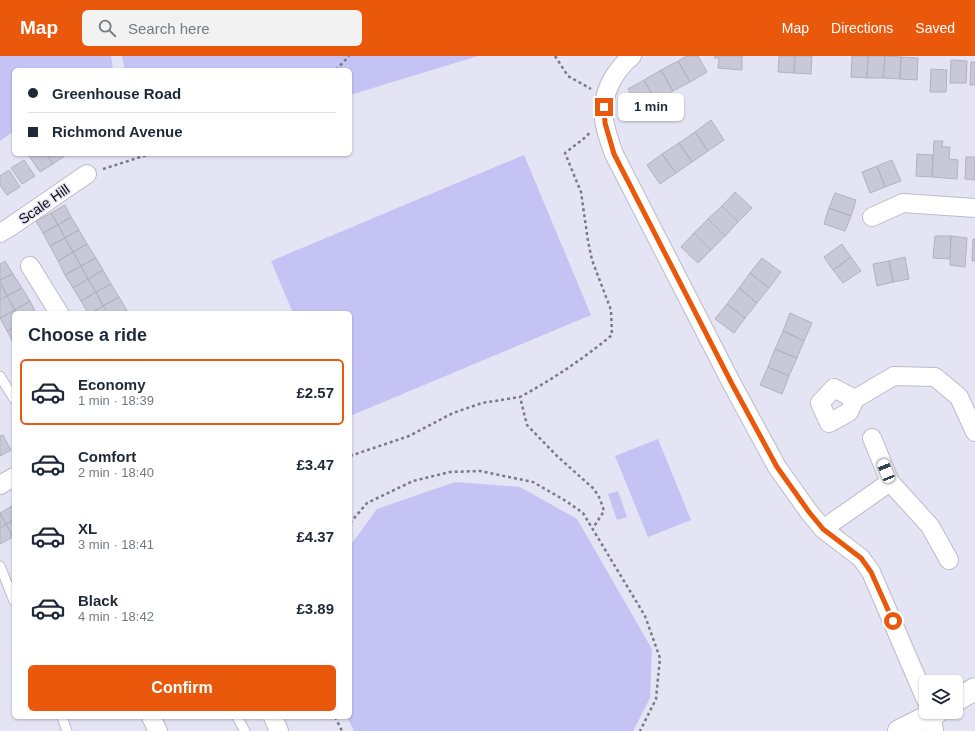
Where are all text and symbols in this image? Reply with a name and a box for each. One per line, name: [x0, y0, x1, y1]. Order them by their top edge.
search box: [82, 10, 362, 46]
text: Map: [20, 17, 58, 38]
icon: search: [96, 17, 118, 39]
text: Search here: [128, 20, 210, 37]
text: Map: [782, 20, 809, 36]
text: Directions: [831, 20, 893, 36]
text: Saved: [915, 20, 955, 36]
text: Greenhouse Road: [52, 85, 181, 102]
callout: 1 min: [618, 93, 684, 121]
route end: [595, 98, 613, 116]
text: 1 min: [634, 99, 668, 114]
text: Richmond Avenue: [52, 123, 183, 140]
street label: Scale Hill: [16, 181, 72, 227]
text: Choose a ride: [28, 325, 147, 345]
icon: car: [30, 374, 66, 410]
text: Economy: [78, 376, 146, 393]
text: £2.57: [296, 384, 334, 401]
text: 1 min · 18:39: [78, 393, 154, 408]
icon: car: [30, 446, 66, 482]
text: Comfort: [78, 448, 136, 465]
text: £3.47: [296, 456, 334, 473]
car: [876, 458, 896, 484]
text: 2 min · 18:40: [78, 465, 154, 480]
icon: car: [30, 518, 66, 554]
text: XL: [78, 520, 97, 537]
text: £4.37: [296, 528, 334, 545]
text: 3 min · 18:41: [78, 537, 154, 552]
icon: car: [30, 590, 66, 626]
text: Black: [78, 592, 118, 609]
text: £3.89: [296, 600, 334, 617]
text: 4 min · 18:42: [78, 609, 154, 624]
route start: [884, 612, 902, 630]
button: Confirm: [28, 665, 336, 711]
map controls: [919, 675, 963, 719]
button: layers: [919, 675, 963, 719]

